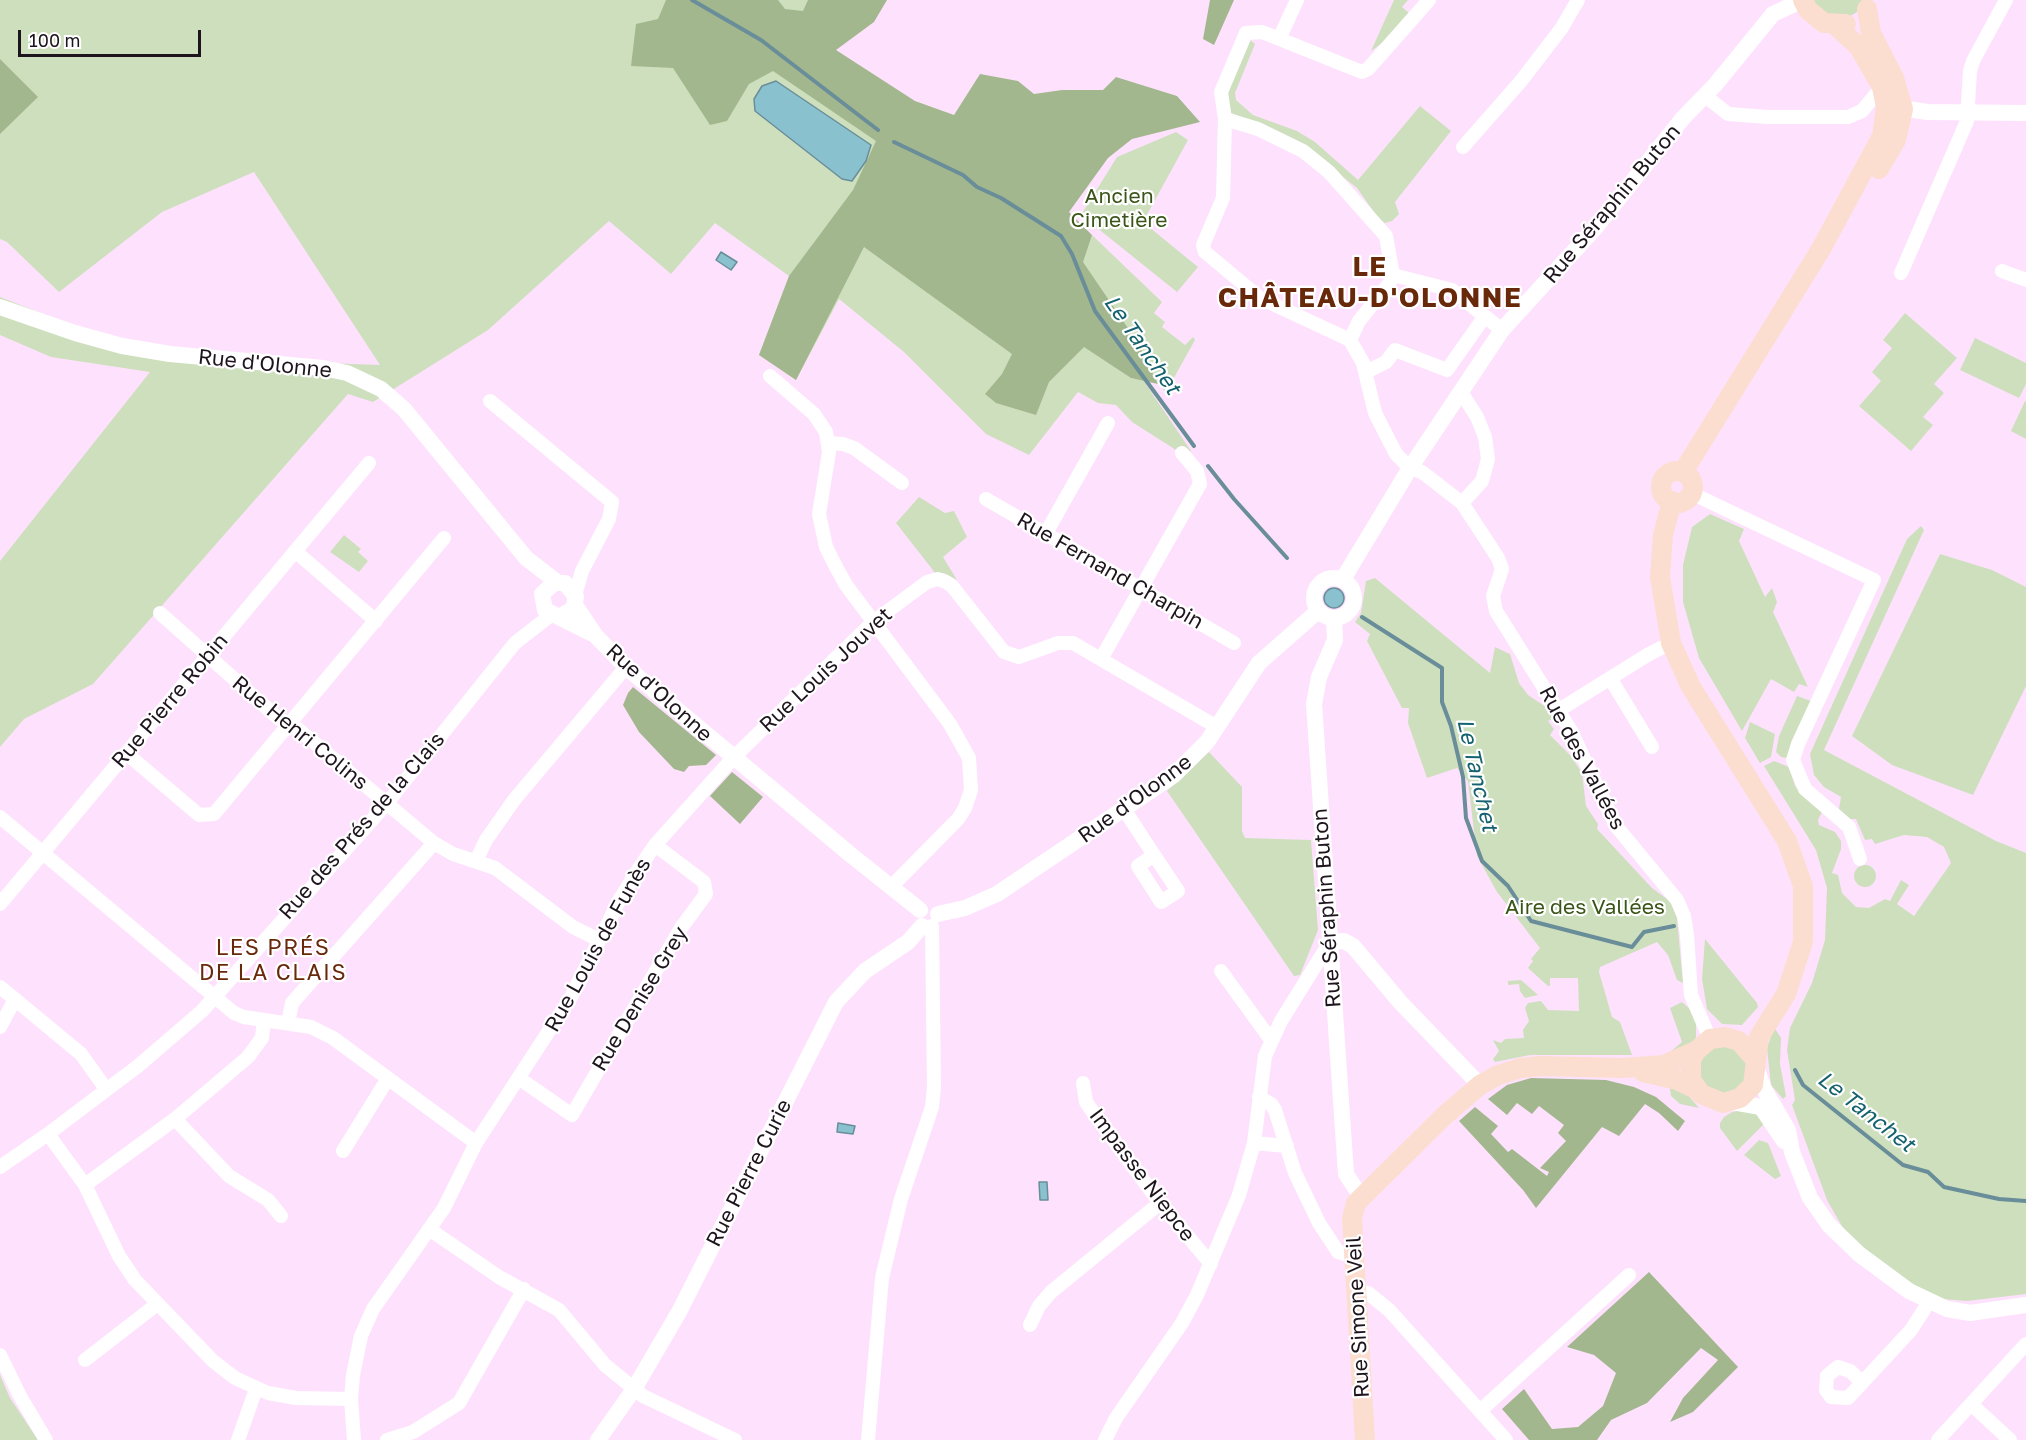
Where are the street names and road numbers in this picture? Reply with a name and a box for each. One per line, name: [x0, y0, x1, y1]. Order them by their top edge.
street label: Rue Séraphin Buton: [1538, 119, 1686, 289]
street label: Rue d'Olonne: [197, 344, 333, 384]
street label: Rue Fernand Charpin: [1012, 507, 1208, 635]
street label: Rue Louis Jouvet: [755, 602, 897, 738]
street label: Rue Pierre Robin: [107, 629, 233, 773]
street label: Rue d'Olonne: [601, 639, 717, 747]
street label: Rue Henri Colins: [227, 671, 373, 795]
street label: Rue des Vallées: [1534, 682, 1630, 834]
street label: Rue des Prés de la Clais: [274, 727, 450, 925]
street label: Rue d'Olonne: [1073, 749, 1197, 849]
street label: Rue Séraphin Buton: [1307, 807, 1347, 1009]
street label: Rue Louis de Funès: [540, 854, 656, 1036]
street label: Rue Denise Grey: [587, 922, 693, 1076]
street label: Rue Pierre Curie: [701, 1095, 797, 1251]
street label: Impasse Niepce: [1084, 1104, 1200, 1246]
street label: Rue Simone Veil: [1341, 1235, 1375, 1399]

